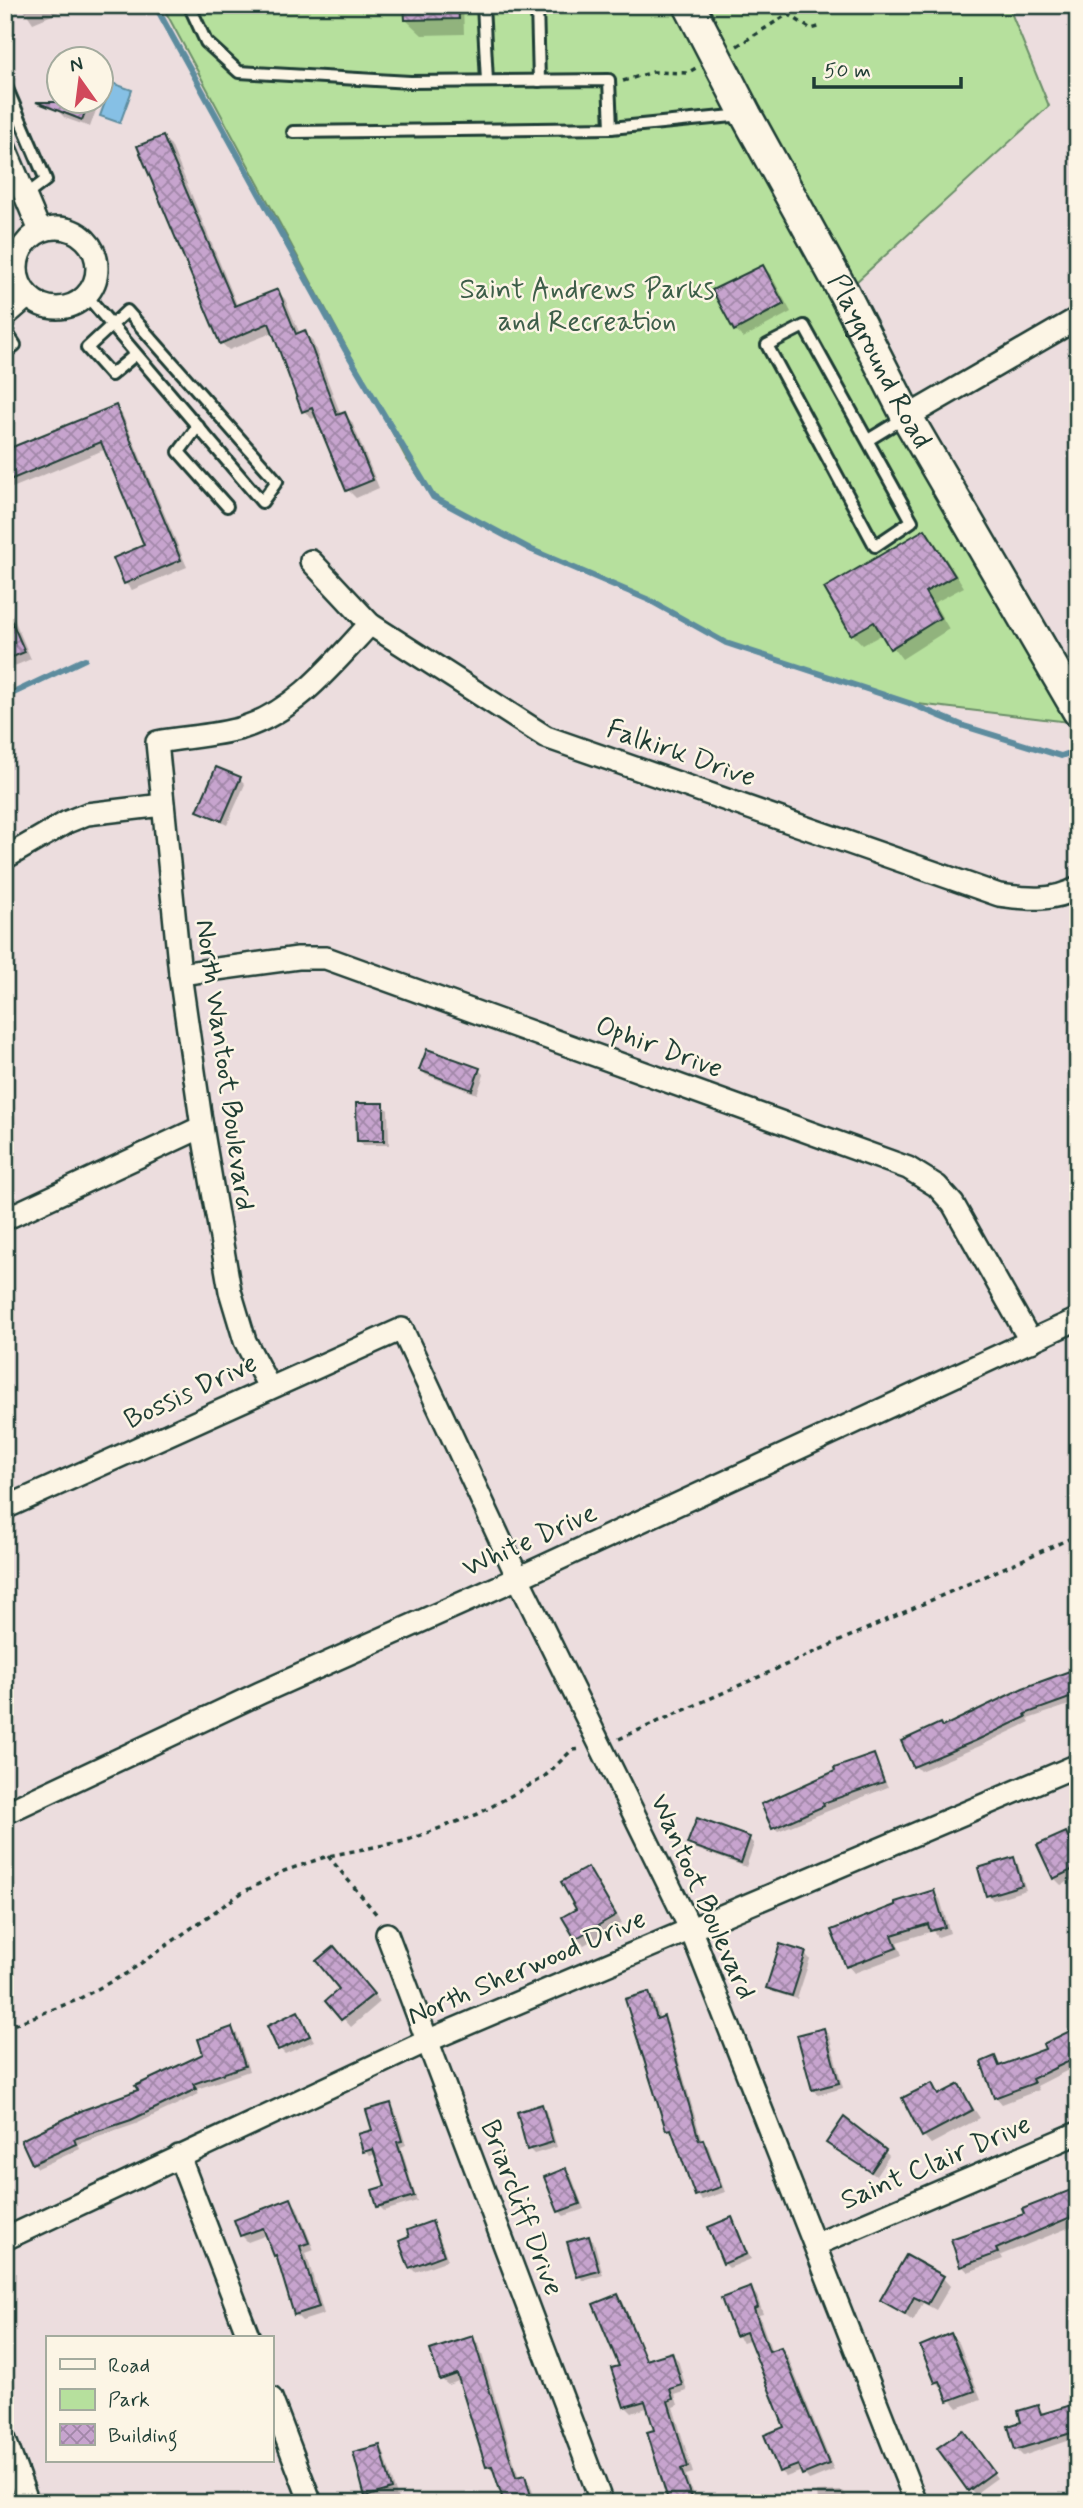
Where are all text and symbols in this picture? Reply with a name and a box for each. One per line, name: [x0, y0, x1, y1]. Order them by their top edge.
north arrow: [46, 46, 116, 116]
scale bar: [814, 46, 960, 90]
text: N: [67, 51, 85, 79]
text: 50 m: [824, 57, 871, 85]
street label: Playground Road: [819, 267, 940, 456]
park label: Saint Andrews Parks and Recreation: [459, 272, 715, 341]
street label: Falkirk Drive: [602, 711, 760, 797]
street label: North Wantoot Boulevard: [185, 917, 263, 1213]
street label: Ophir Drive: [590, 1008, 728, 1088]
street label: Bossis Drive: [118, 1345, 264, 1439]
street label: White Drive: [457, 1495, 603, 1587]
street label: Wantoot Boulevard: [640, 1788, 764, 2006]
street label: North Sherwood Drive: [402, 1901, 652, 2035]
street label: Saint Clair Drive: [835, 2106, 1037, 2220]
street label: Briarcliff Drive: [470, 2115, 572, 2301]
legend: [46, 2336, 273, 2462]
text: Road: [108, 2352, 150, 2380]
text: Park: [108, 2386, 150, 2414]
text: Building: [108, 2422, 178, 2452]

